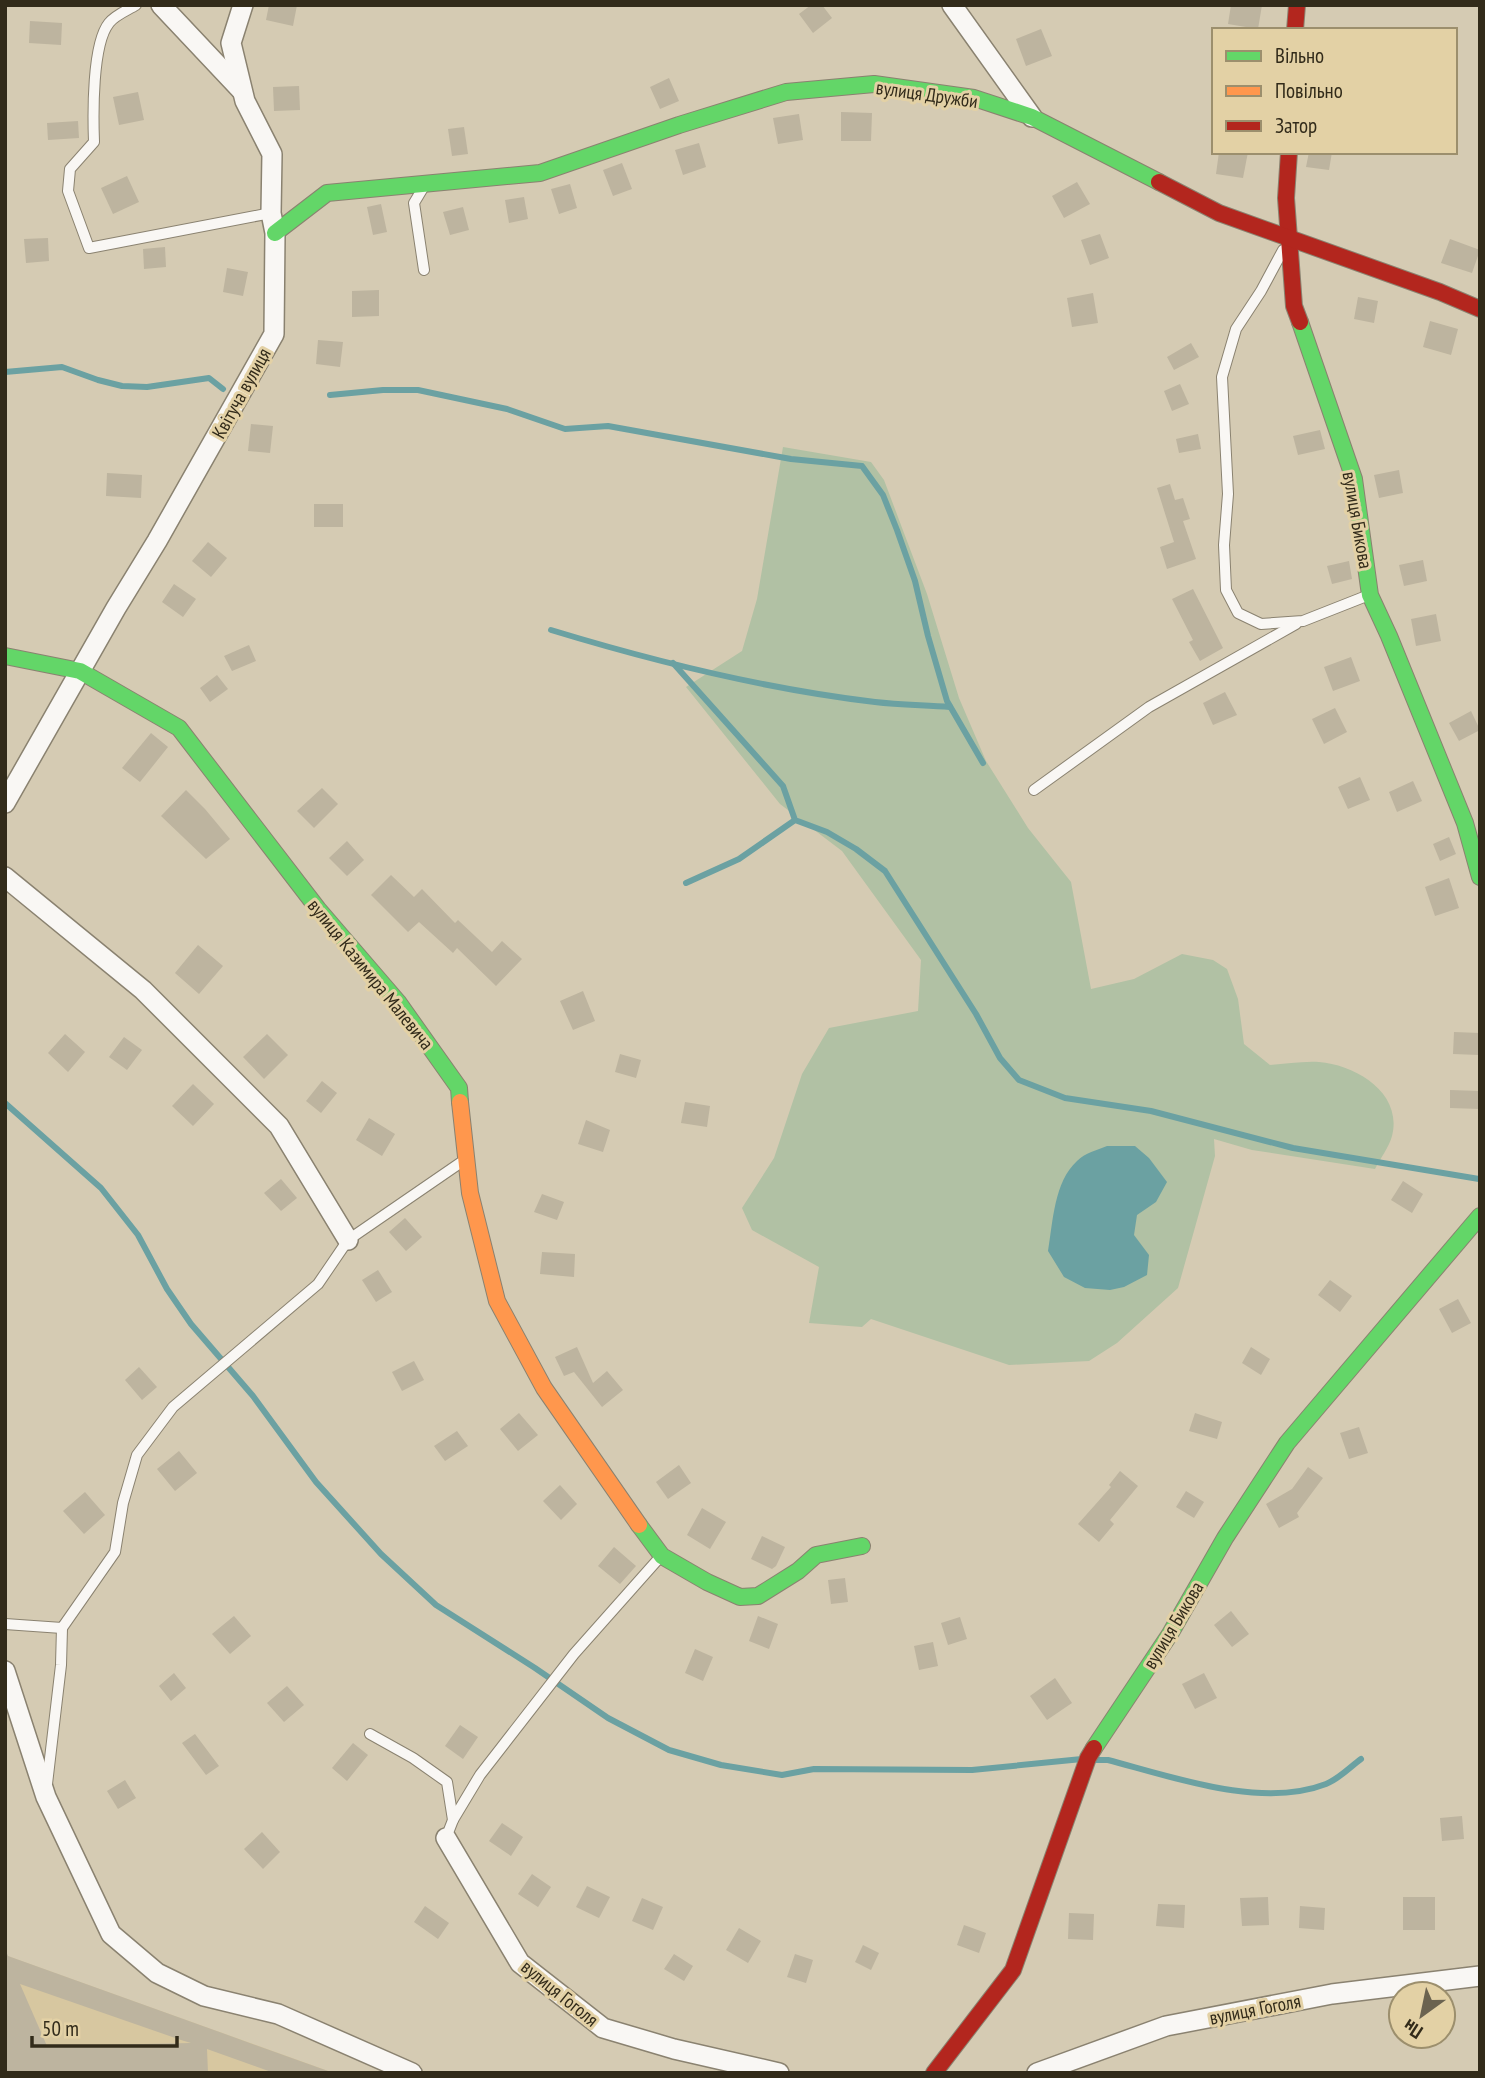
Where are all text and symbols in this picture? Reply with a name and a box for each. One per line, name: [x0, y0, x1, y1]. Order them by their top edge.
legend: [1212, 28, 1457, 154]
text: Вільно: [1275, 42, 1324, 69]
street label: вулиця Дружби: [875, 75, 979, 113]
text: Повільно: [1275, 77, 1343, 104]
text: Затор: [1275, 112, 1317, 139]
street label: Квітуча вулиця: [206, 343, 276, 443]
street label: вулиця Бикова: [1338, 470, 1378, 570]
street label: вулиця Казимира Малевича: [303, 894, 439, 1054]
street label: вулиця Бикова: [1138, 1577, 1208, 1673]
street label: вулиця Гоголя: [517, 1955, 603, 2031]
north arrow: [1387, 1980, 1457, 2050]
street label: вулиця Гоголя: [1207, 1988, 1303, 2030]
scale bar: [32, 2004, 177, 2048]
text: Пн: [1398, 2014, 1427, 2044]
text: 50 m: [42, 2015, 79, 2042]

